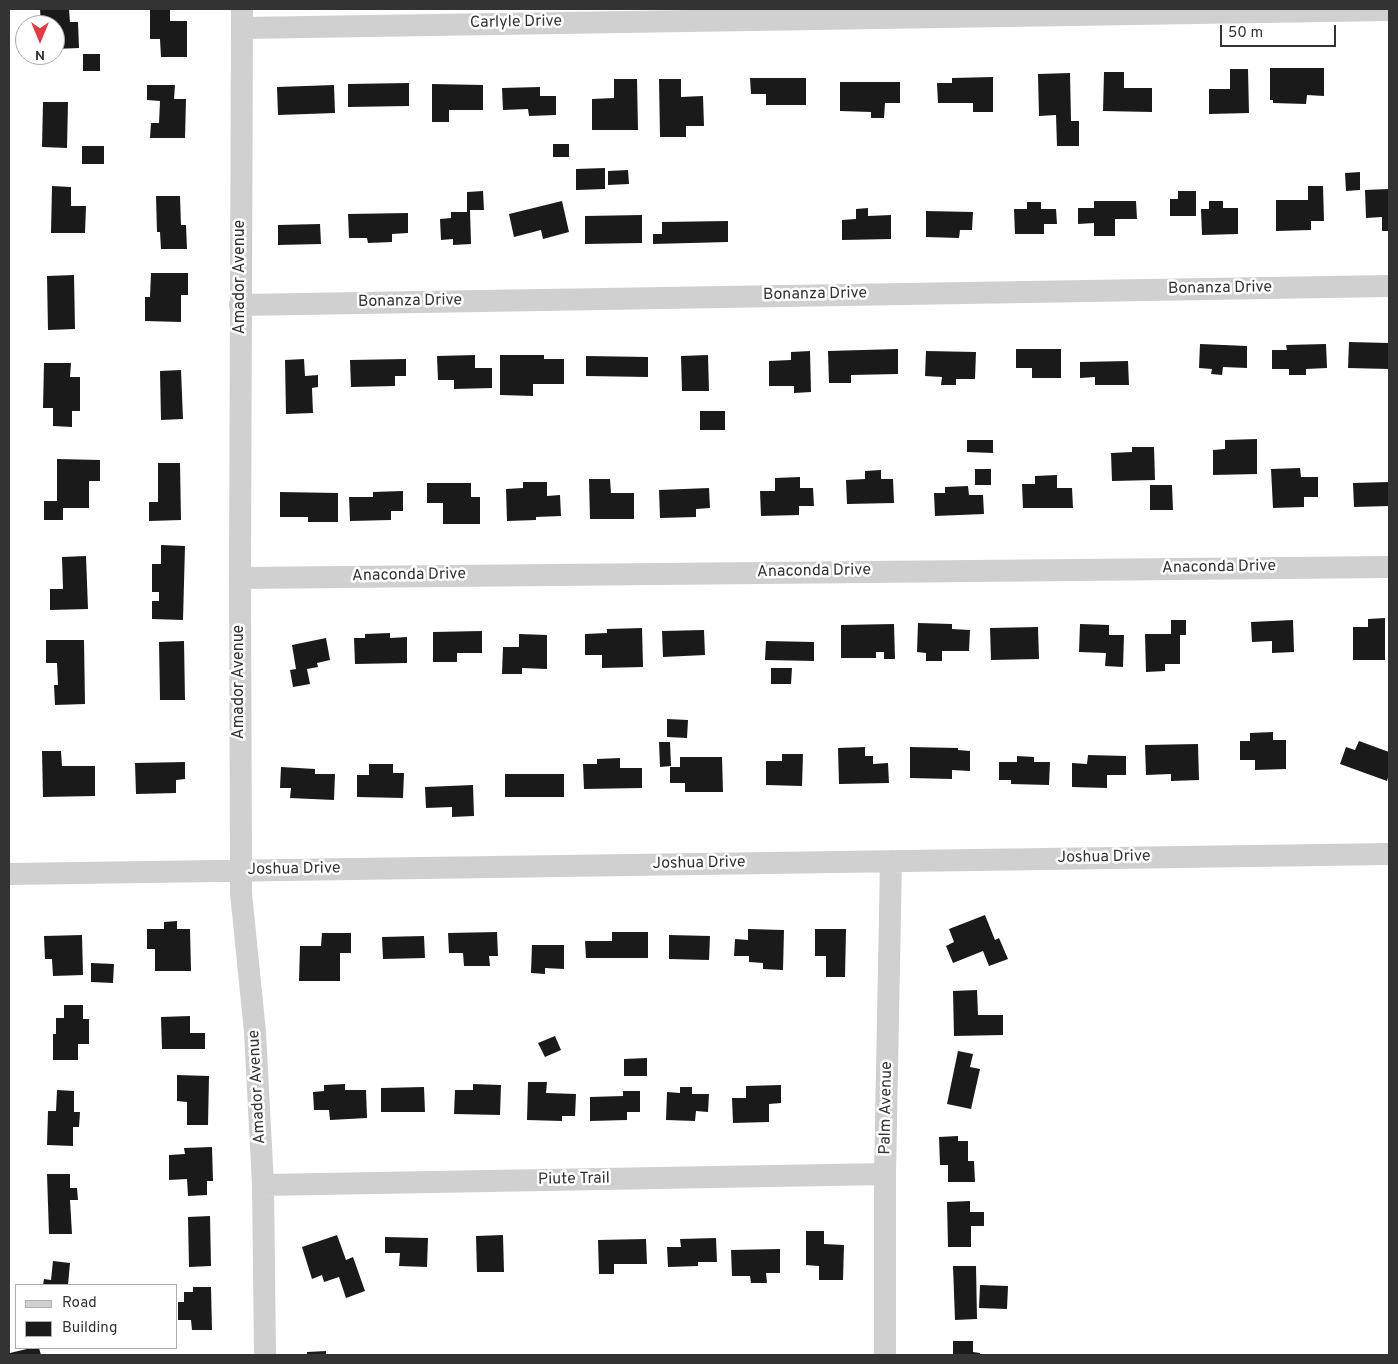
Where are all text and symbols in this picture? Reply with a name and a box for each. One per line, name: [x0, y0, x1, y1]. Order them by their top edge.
street label: Carlyle Drive: [470, 13, 562, 33]
north arrow: [15, 15, 65, 65]
scale bar: [1223, 15, 1339, 47]
text: 50 m: [1228, 24, 1263, 43]
text: N: [35, 46, 45, 63]
street label: Amador Avenue: [231, 220, 251, 334]
street label: Bonanza Drive: [1168, 278, 1272, 300]
street label: Bonanza Drive: [763, 284, 867, 306]
street label: Bonanza Drive: [358, 291, 462, 313]
street label: Anaconda Drive: [1162, 557, 1276, 579]
street label: Anaconda Drive: [757, 561, 871, 583]
street label: Anaconda Drive: [352, 565, 466, 587]
street label: Amador Avenue: [230, 625, 250, 739]
street label: Joshua Drive: [1057, 848, 1151, 868]
street label: Joshua Drive: [652, 854, 746, 874]
street label: Joshua Drive: [247, 860, 341, 880]
street label: Amador Avenue: [245, 1029, 271, 1145]
street label: Palm Avenue: [877, 1061, 897, 1155]
street label: Piute Trail: [538, 1170, 610, 1190]
legend: [15, 1284, 178, 1349]
text: Road: [62, 1294, 97, 1313]
text: Building: [62, 1319, 117, 1338]

